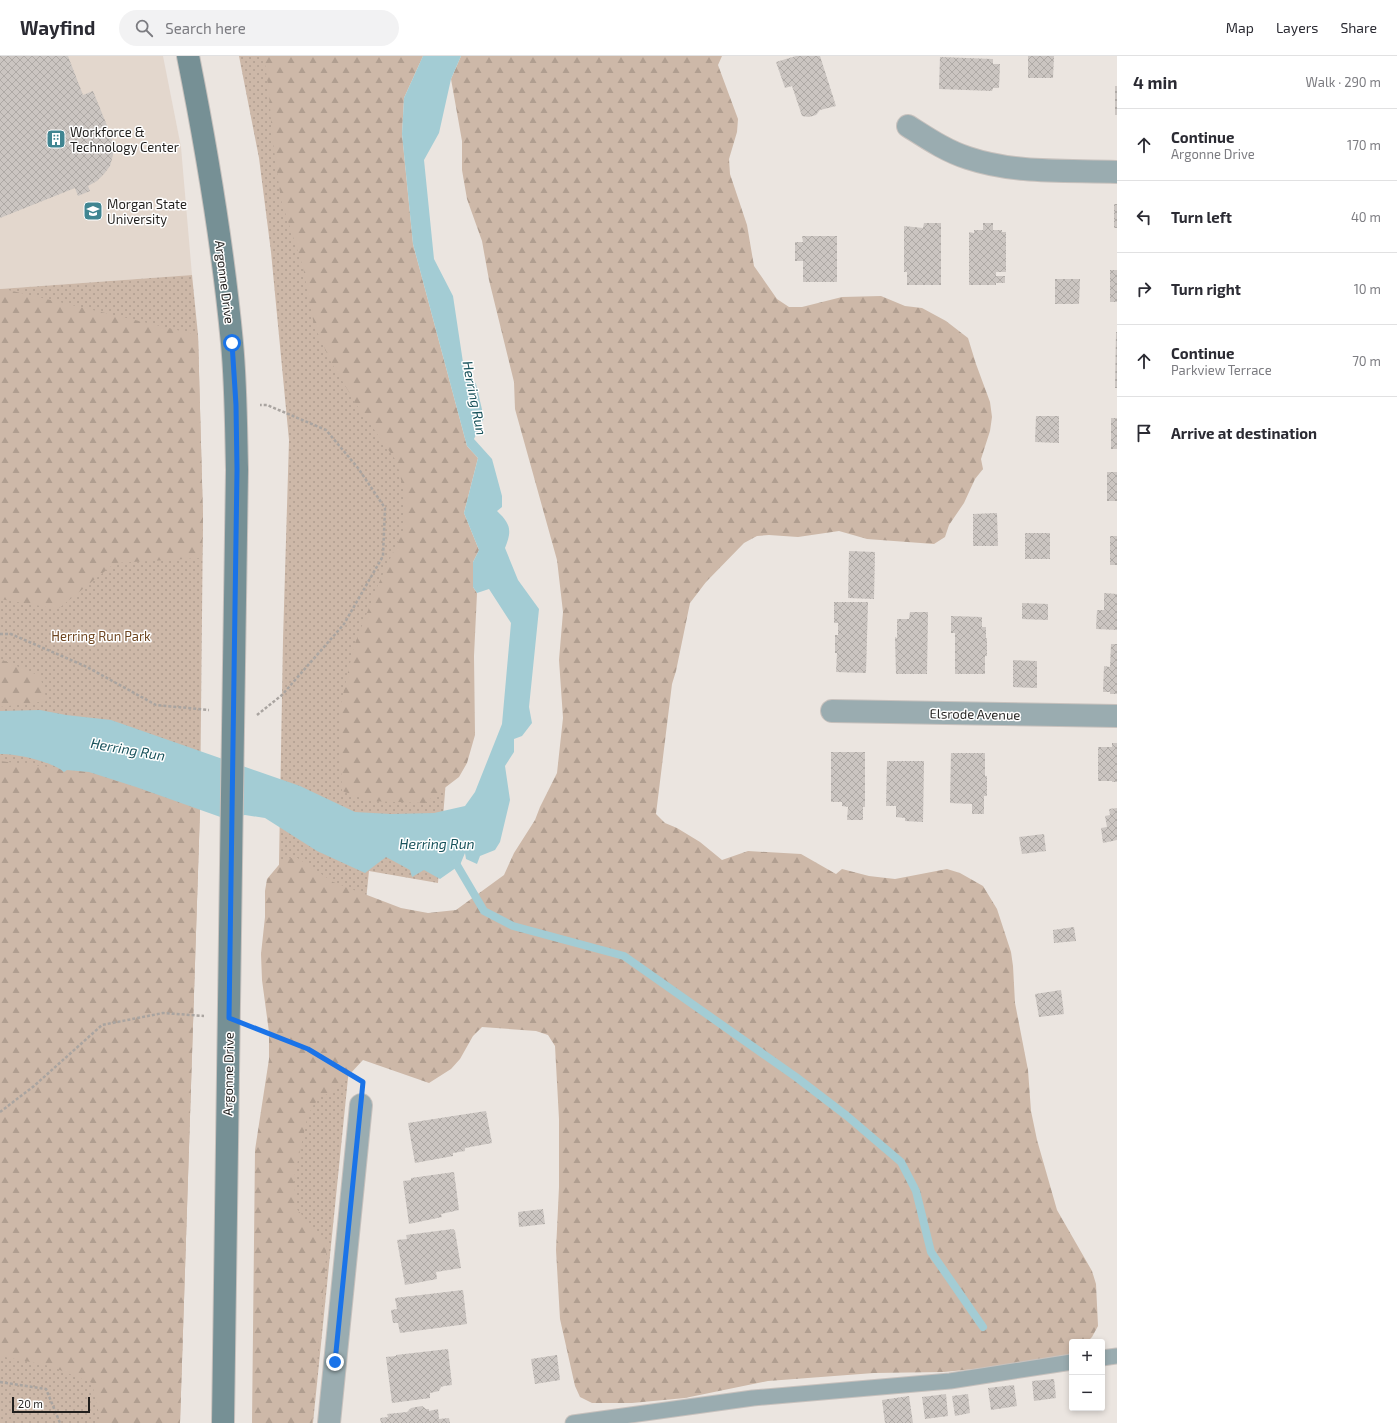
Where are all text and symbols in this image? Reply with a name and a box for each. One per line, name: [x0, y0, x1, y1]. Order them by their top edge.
search box: [119, 10, 399, 46]
text: Wayfind: [20, 16, 95, 39]
icon: search: [133, 17, 155, 39]
text: Search here: [165, 19, 246, 37]
text: Map: [1226, 19, 1254, 36]
text: Layers: [1276, 19, 1318, 36]
text: Share: [1340, 19, 1377, 36]
text: 4 min: [1133, 72, 1177, 92]
text: Walk · 290 m: [1306, 74, 1381, 90]
place label: Workforce & Technology Center: [70, 124, 179, 155]
building icon: Workforce & Technology Center: [45, 128, 67, 150]
text: Continue: [1171, 128, 1234, 146]
icon: ahead: [1133, 134, 1155, 156]
text: 170 m: [1347, 137, 1381, 153]
text: Argonne Drive: [1171, 146, 1255, 162]
place label: Morgan State University: [107, 196, 187, 227]
school or university icon: Morgan State University: [82, 200, 104, 222]
icon: left: [1133, 206, 1155, 228]
text: Turn left: [1171, 208, 1232, 226]
text: 40 m: [1351, 209, 1381, 225]
street label: Argonne Drive: [212, 239, 238, 325]
icon: right: [1133, 278, 1155, 300]
text: Turn right: [1171, 280, 1241, 298]
text: 10 m: [1354, 281, 1381, 297]
route start: [223, 334, 241, 352]
text: Continue: [1171, 344, 1234, 362]
icon: ahead: [1133, 350, 1155, 372]
text: 70 m: [1352, 353, 1381, 369]
water label: Herring Run: [459, 359, 491, 437]
text: Parkview Terrace: [1171, 362, 1272, 378]
icon: arrive: [1133, 422, 1155, 444]
text: Arrive at destination: [1171, 424, 1317, 442]
park label: Herring Run Park: [51, 628, 151, 644]
street label: Elsrode Avenue: [929, 705, 1021, 723]
water label: Herring Run: [89, 734, 167, 764]
water label: Herring Run: [399, 835, 475, 852]
street label: Argonne Drive: [219, 1032, 237, 1116]
map controls: [1069, 1339, 1105, 1411]
button: +: [1069, 1339, 1105, 1375]
route end: [326, 1353, 344, 1371]
button: −: [1069, 1375, 1105, 1411]
scale bar: [12, 1395, 90, 1414]
text: 20 m: [18, 1397, 43, 1410]

